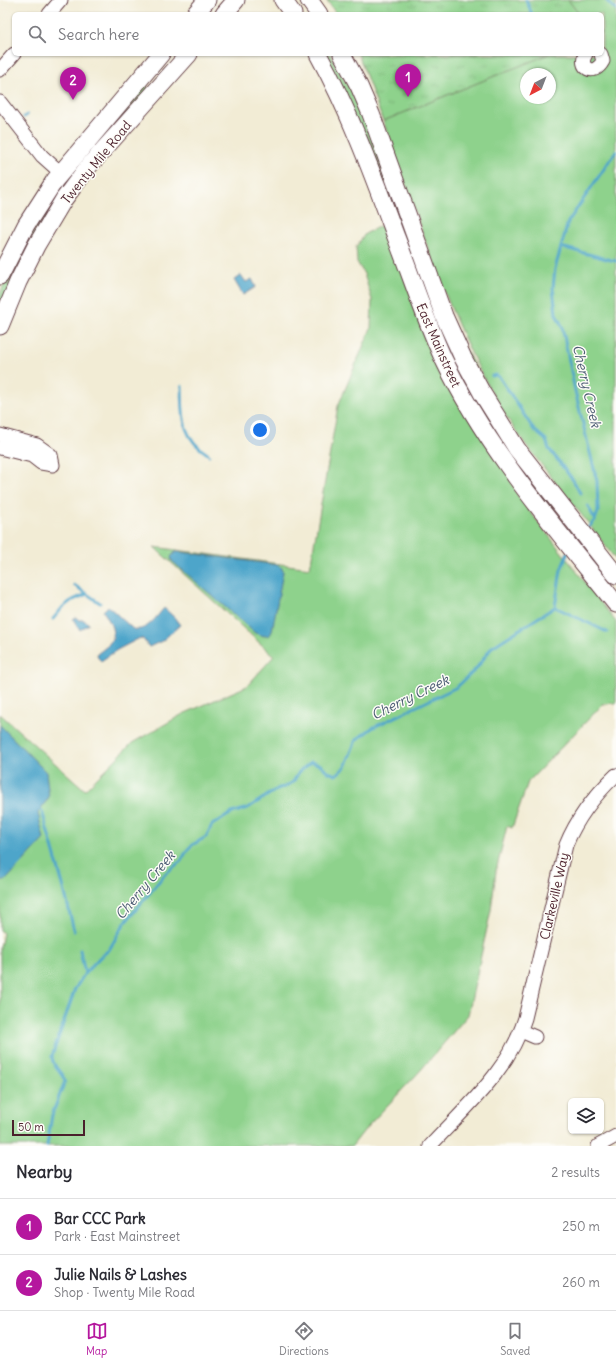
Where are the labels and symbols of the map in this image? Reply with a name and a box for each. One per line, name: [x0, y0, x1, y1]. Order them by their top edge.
pin: 1: [395, 64, 421, 97]
pin: 2: [60, 67, 86, 100]
north arrow: [520, 68, 556, 104]
street label: Twenty Mile Road: [58, 117, 135, 207]
street label: East Mainstreet: [412, 301, 465, 390]
water label: Cherry Creek: [569, 343, 605, 430]
your location: [250, 420, 270, 440]
water label: Cherry Creek: [368, 670, 453, 724]
water label: Cherry Creek: [111, 846, 180, 923]
street label: Clarkeville Way: [536, 851, 573, 941]
scale bar: [12, 1118, 85, 1137]

